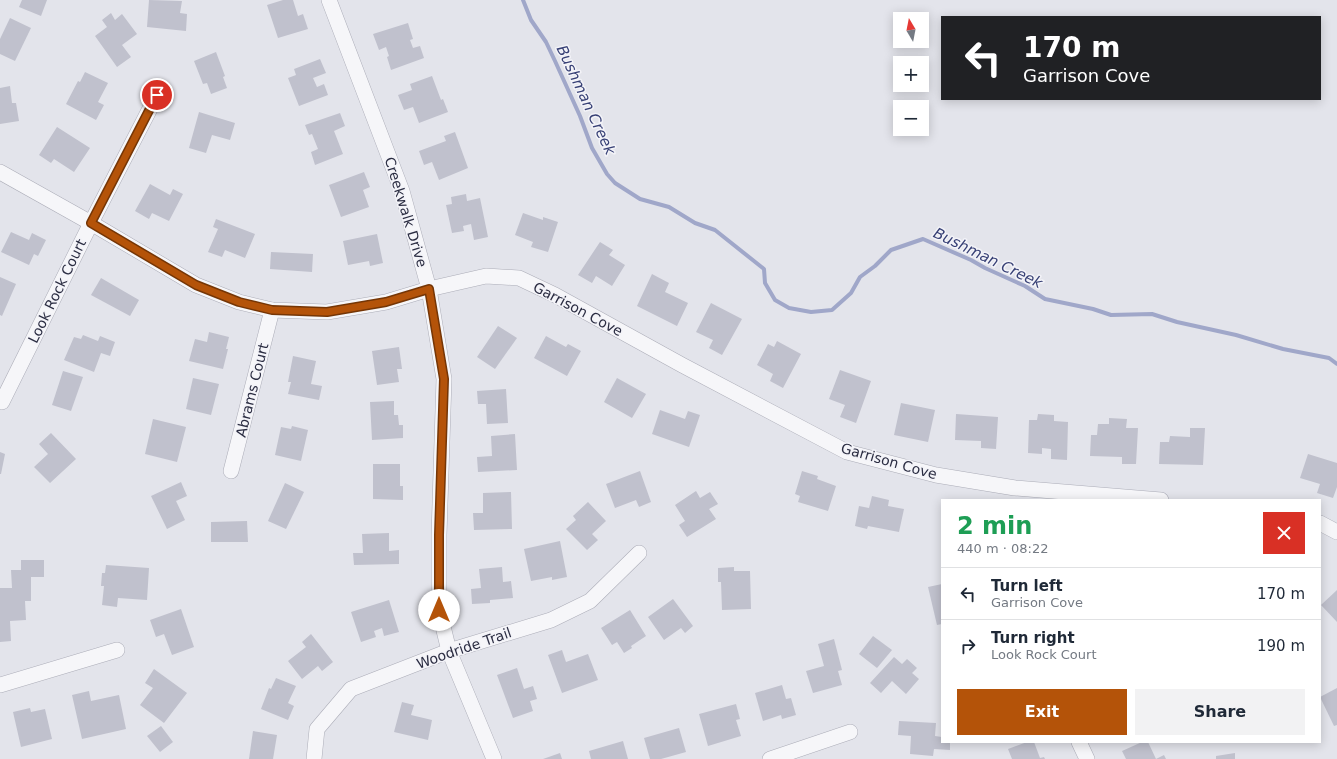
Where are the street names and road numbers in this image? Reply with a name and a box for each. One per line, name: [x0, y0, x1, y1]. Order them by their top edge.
street label: Creekwalk Drive: [382, 155, 430, 269]
street label: Look Rock Court: [25, 236, 89, 346]
street label: Garrison Cove: [531, 279, 625, 339]
street label: Abrams Court: [233, 341, 272, 439]
street label: Garrison Cove: [839, 440, 939, 482]
street label: Woodride Trail: [414, 624, 514, 672]

